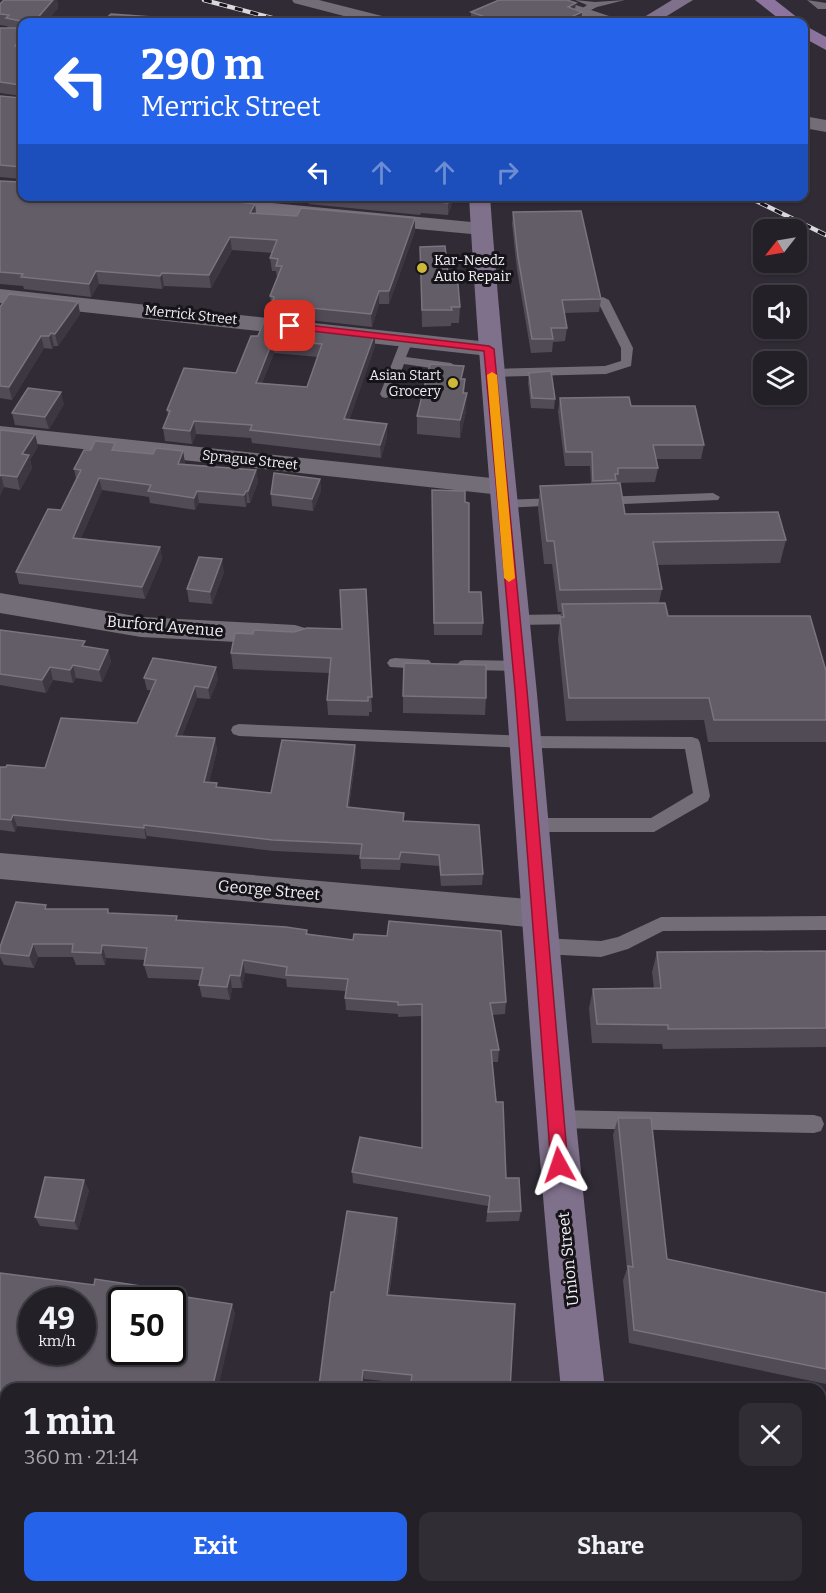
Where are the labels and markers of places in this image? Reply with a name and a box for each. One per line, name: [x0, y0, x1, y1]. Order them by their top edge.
place label: Kar-Needz Auto Repair: [434, 252, 511, 285]
marker: Kar-Needz Auto Repair: [415, 261, 429, 275]
pin: [264, 300, 315, 351]
place label: Asian Start Grocery: [369, 367, 442, 400]
marker: Asian Start Grocery: [446, 376, 460, 390]

